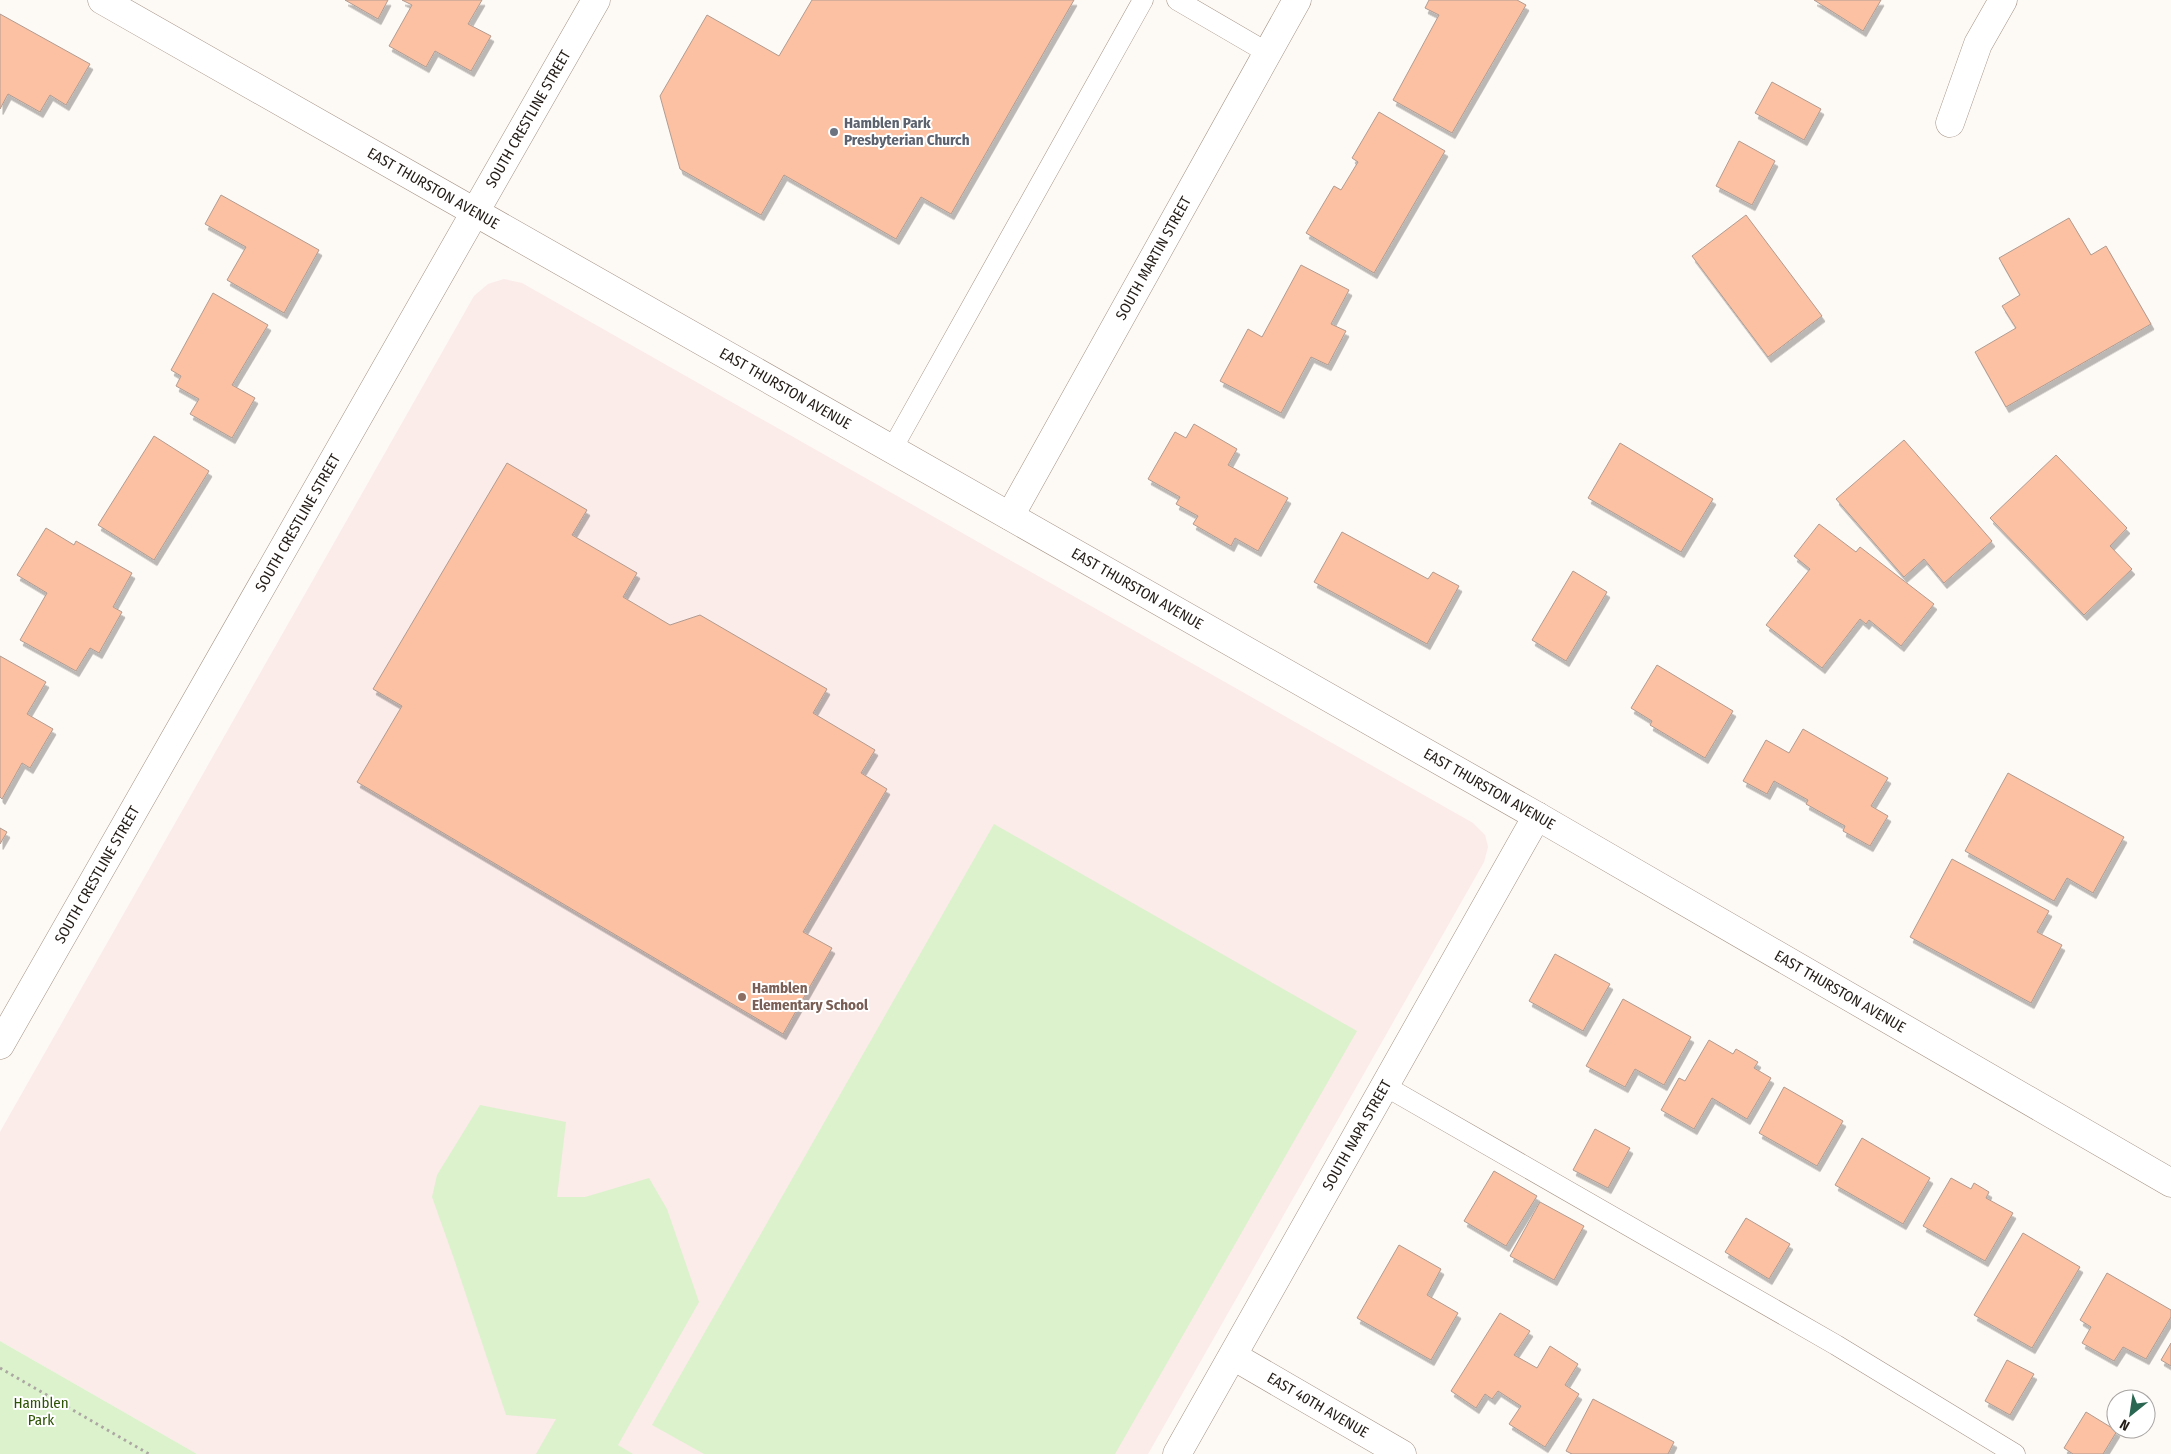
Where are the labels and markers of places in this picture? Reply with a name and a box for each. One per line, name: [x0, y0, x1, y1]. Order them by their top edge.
place label: Hamblen Park Presbyterian Church: [844, 114, 970, 149]
marker: Hamblen Park Presbyterian Church: [828, 126, 840, 138]
place label: Hamblen Elementary School: [752, 979, 869, 1014]
marker: Hamblen Elementary School: [736, 991, 748, 1003]

